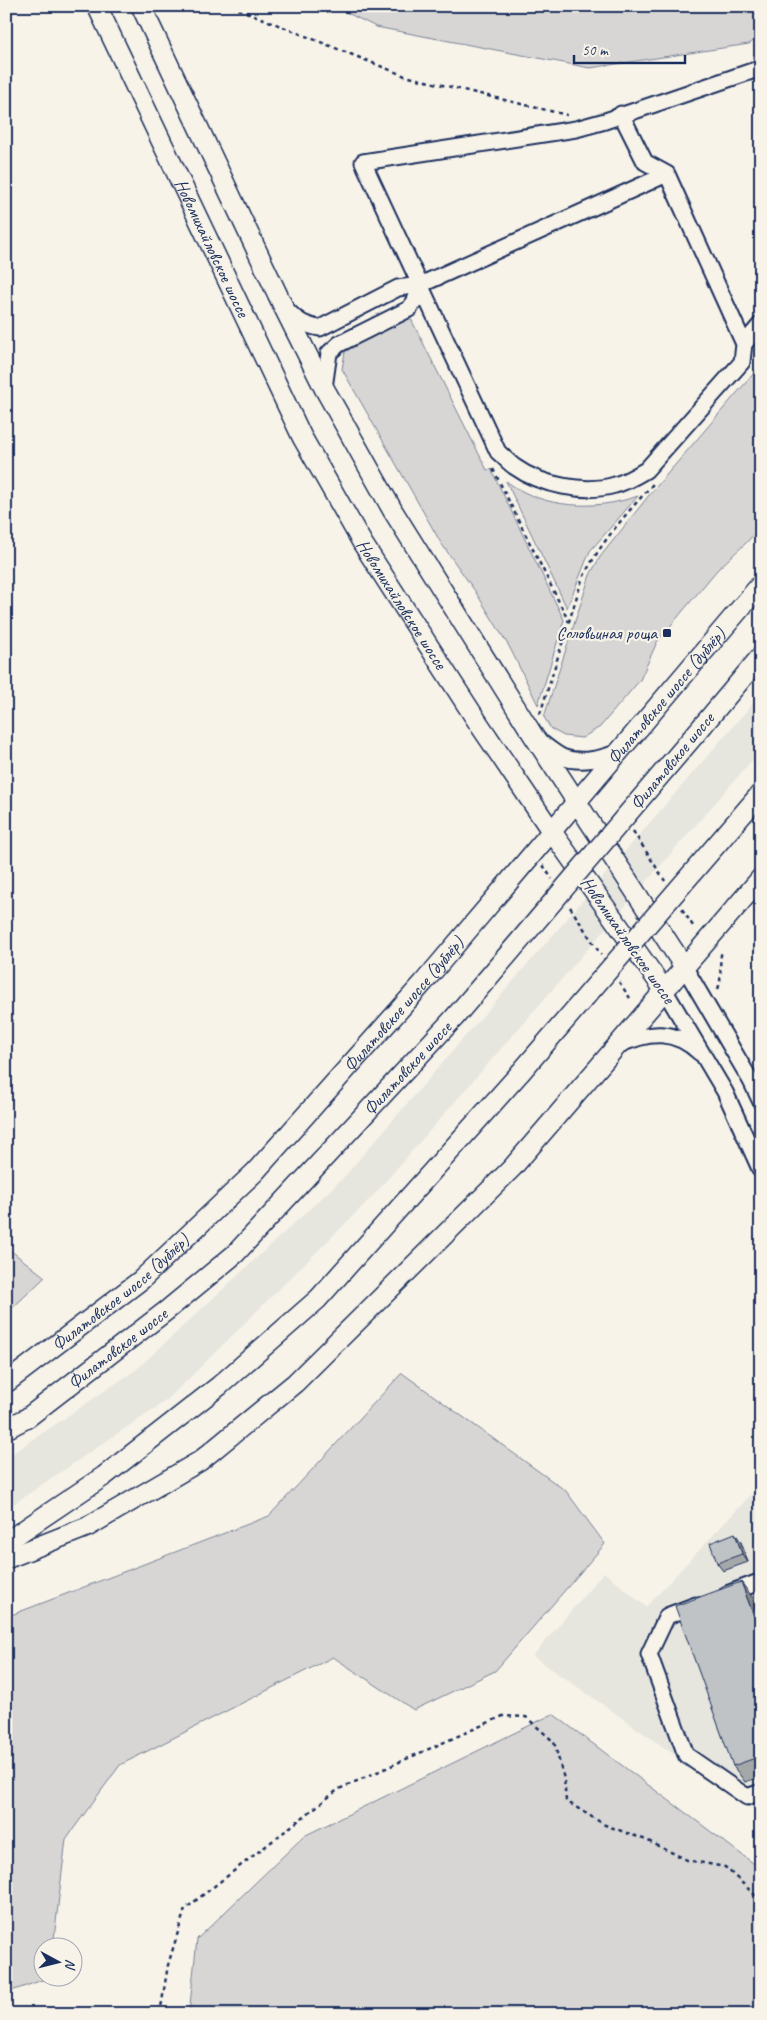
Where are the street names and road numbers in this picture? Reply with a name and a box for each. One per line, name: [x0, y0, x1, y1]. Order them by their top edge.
street label: Новомихайловское шоссе: [170, 176, 255, 322]
street label: Новомихайловское шоссе: [352, 535, 452, 674]
street label: Филатовское шоссе (дублёр): [603, 623, 731, 769]
street label: Филатовское шоссе: [625, 708, 719, 814]
street label: Новомихайловское шоссе: [576, 872, 681, 1009]
street label: Филатовское шоссе (дублёр): [339, 932, 469, 1076]
street label: Филатовское шоссе: [359, 1016, 457, 1120]
street label: Филатовское шоссе (дублёр): [47, 1227, 193, 1355]
street label: Филатовское шоссе: [63, 1302, 171, 1394]

